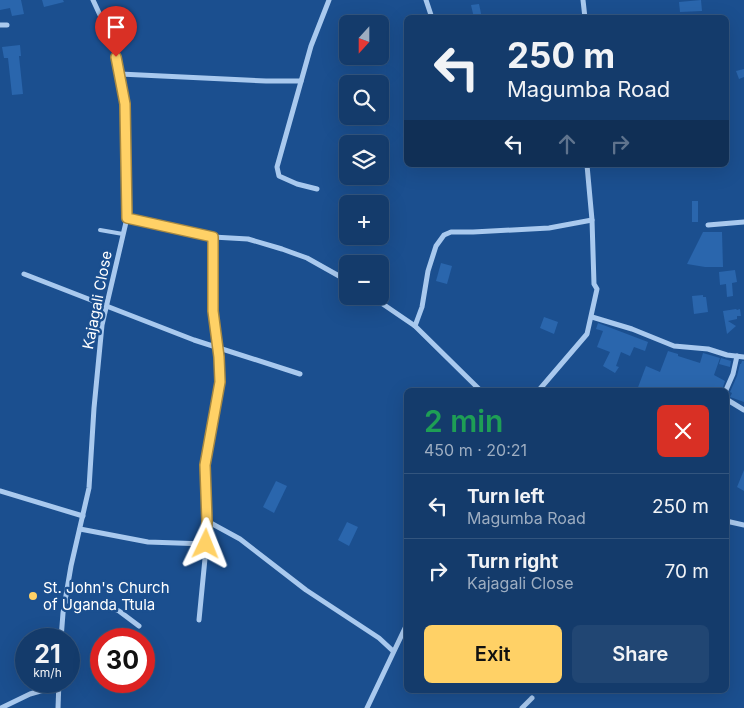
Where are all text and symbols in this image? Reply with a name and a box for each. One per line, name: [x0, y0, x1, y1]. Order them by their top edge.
pin: [95, 6, 137, 57]
icon: arrive: [102, 13, 130, 41]
north arrow: [339, 15, 389, 65]
map controls: [339, 15, 389, 305]
text: 250 m: [507, 34, 615, 76]
icon: left: [424, 35, 489, 100]
button: search: [339, 75, 389, 125]
text: Magumba Road: [507, 76, 670, 102]
icon: left: [500, 130, 528, 158]
icon: ahead: [553, 130, 581, 158]
icon: right: [606, 130, 634, 158]
button: layers: [339, 135, 389, 185]
button: +: [339, 195, 389, 245]
street label: Kajagali Close: [78, 249, 116, 351]
button: −: [339, 255, 389, 305]
text: 2 min: [424, 403, 503, 439]
button: close: [657, 405, 709, 457]
text: 450 m · 20:21: [424, 440, 527, 460]
text: Turn left: [467, 485, 545, 508]
icon: left: [424, 492, 452, 520]
text: 250 m: [652, 495, 709, 518]
text: Magumba Road: [467, 508, 586, 528]
position arrow: [179, 517, 231, 569]
text: Turn right: [467, 550, 558, 573]
icon: right: [424, 557, 452, 585]
text: 70 m: [665, 560, 709, 583]
text: Kajagali Close: [467, 573, 574, 593]
place label: St. John's Church of Uganda Ttula: [43, 578, 170, 614]
marker: St. John's Church of Uganda Ttula: [27, 590, 39, 602]
button: Exit: [424, 625, 562, 683]
button: Share: [572, 625, 709, 683]
speed limit sign: 30: [90, 628, 155, 693]
text: 21: [34, 639, 61, 669]
text: km/h: [33, 665, 62, 680]

